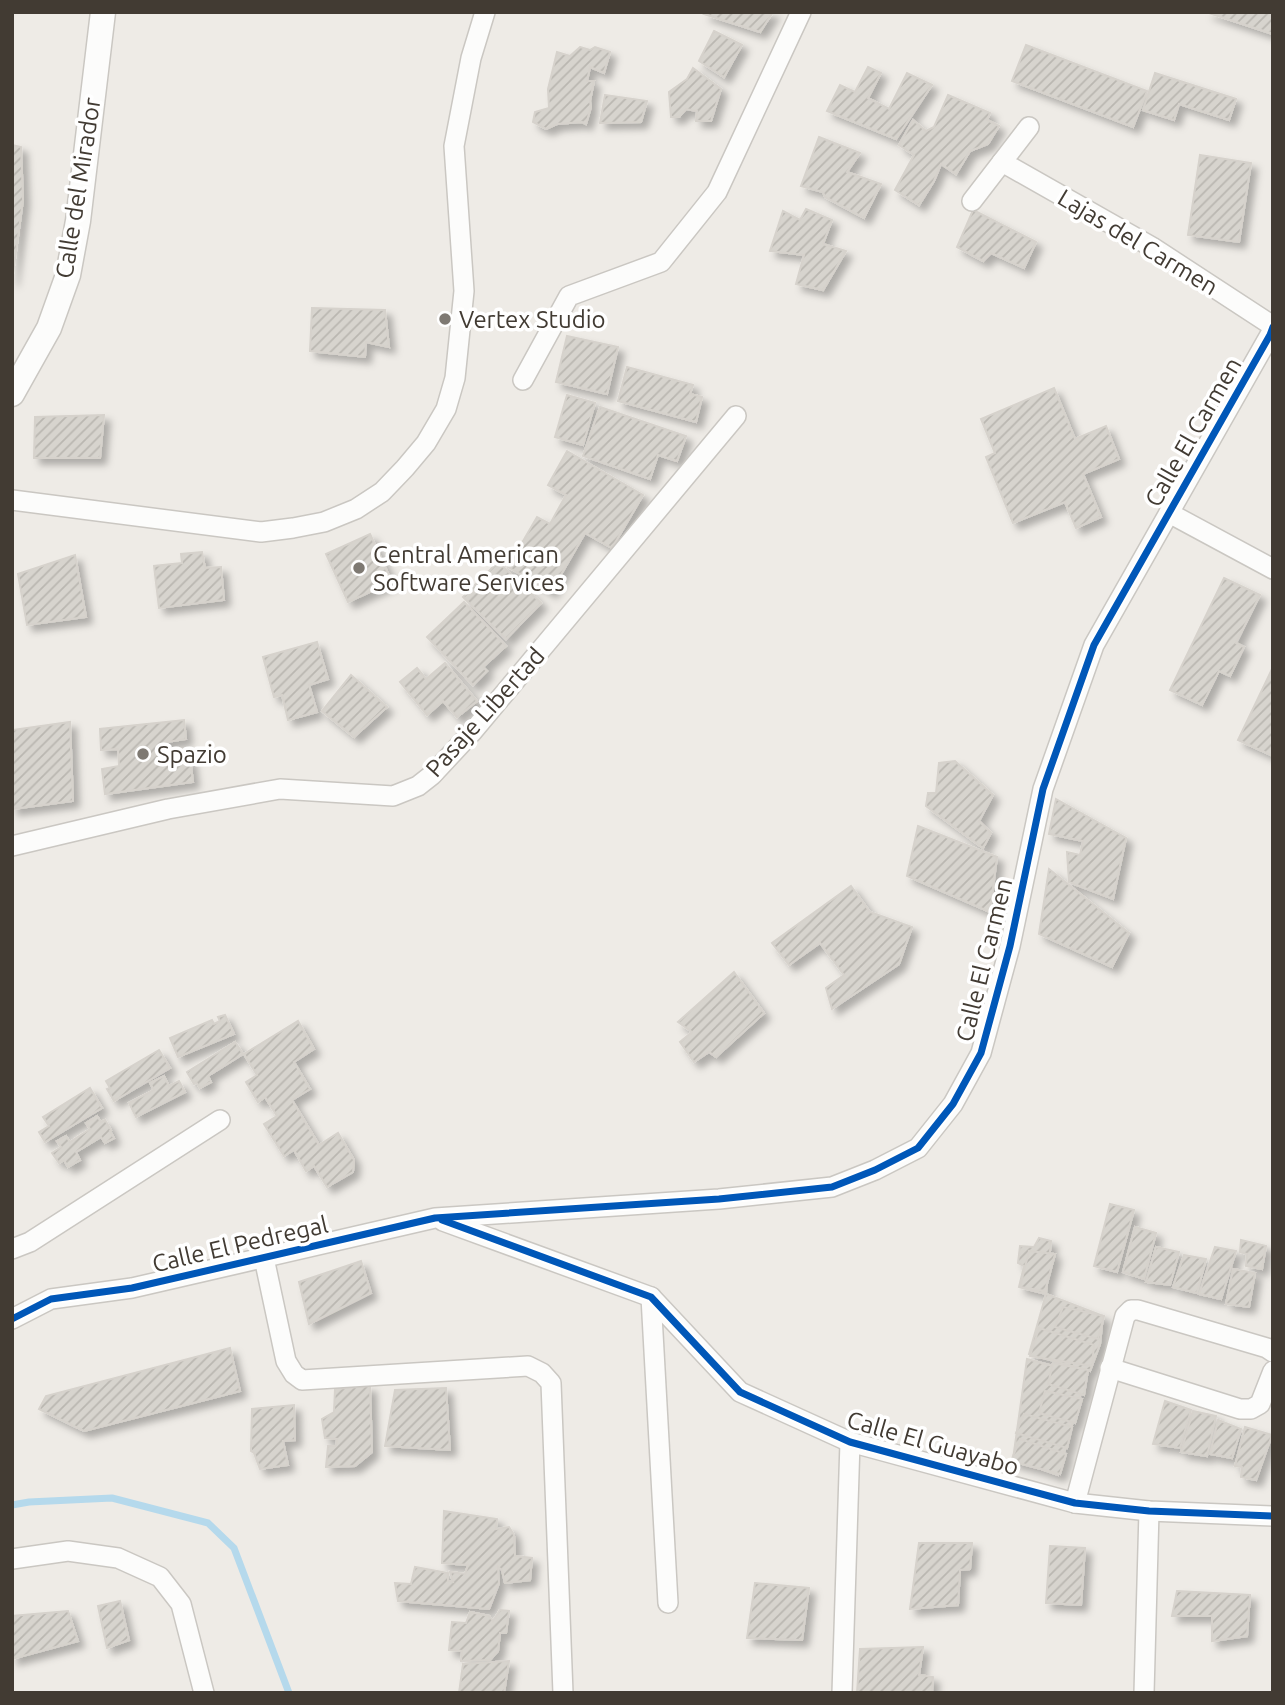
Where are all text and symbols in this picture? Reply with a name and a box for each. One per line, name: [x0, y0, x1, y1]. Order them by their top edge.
street label: Calle del Mirador: [50, 96, 106, 280]
street label: Lajas del Carmen: [1053, 184, 1223, 300]
place label: Vertex Studio: [459, 306, 606, 333]
marker: Vertex Studio: [437, 311, 453, 327]
street label: Calle El Carmen: [1139, 353, 1247, 511]
place label: Central American Software Services: [373, 541, 565, 596]
marker: Central American Software Services: [351, 560, 367, 576]
street label: Pasaje Libertad: [420, 642, 550, 782]
place label: Spazio: [157, 741, 227, 768]
marker: Spazio: [135, 746, 151, 762]
street label: Calle El Carmen: [951, 875, 1017, 1045]
street label: Calle El Pedregal: [149, 1211, 331, 1277]
street label: Calle El Guayabo: [844, 1406, 1022, 1480]

